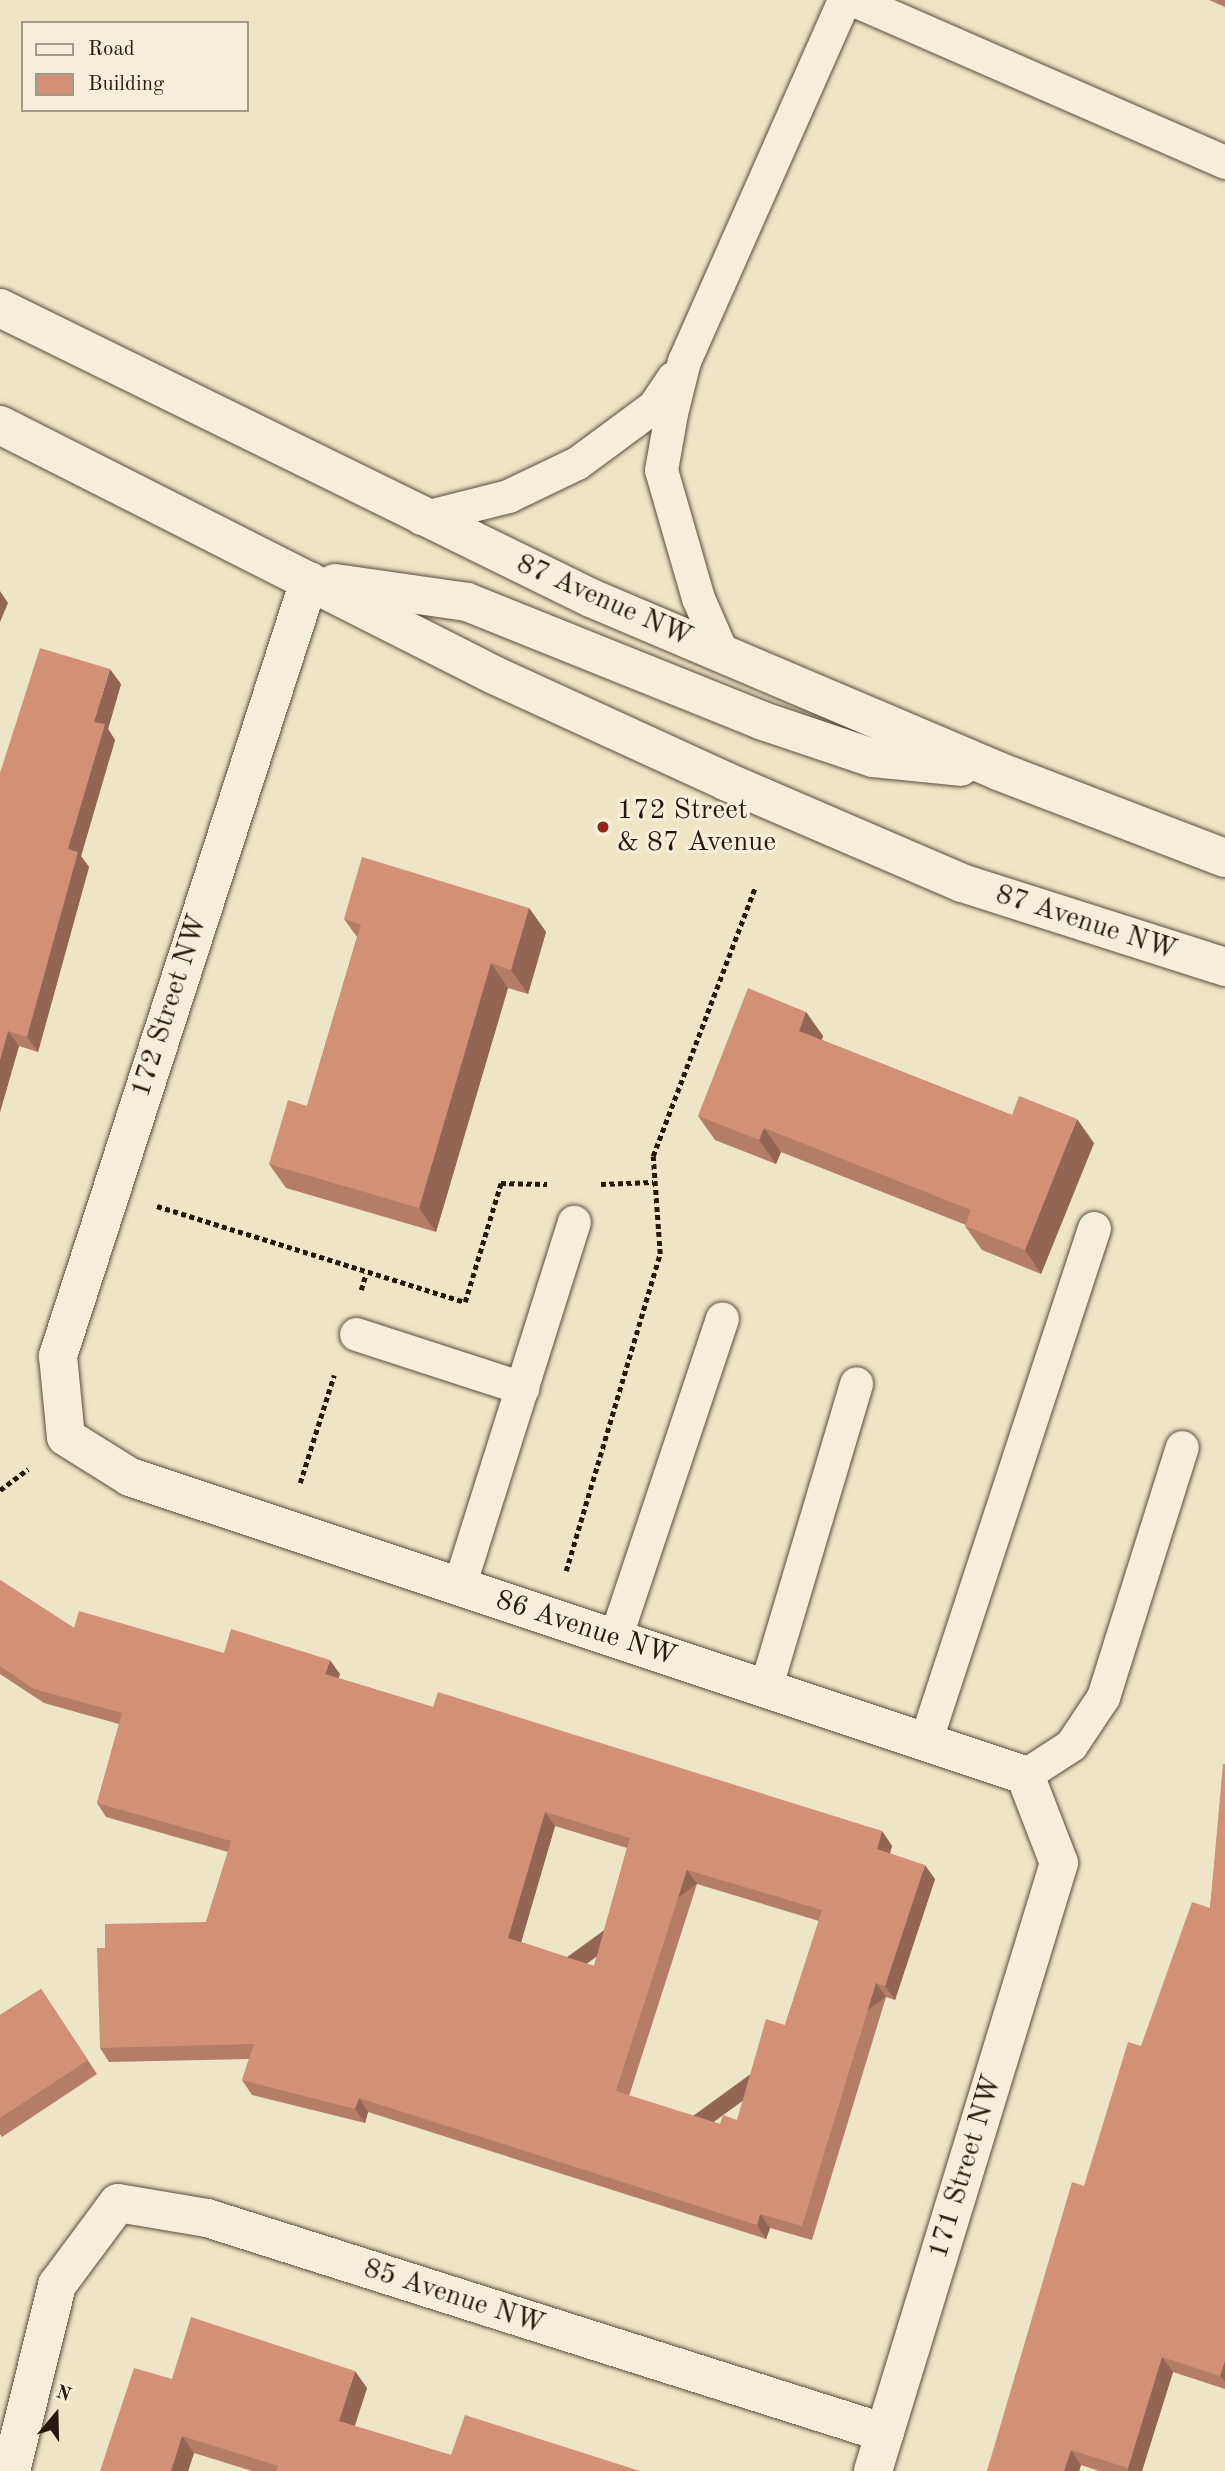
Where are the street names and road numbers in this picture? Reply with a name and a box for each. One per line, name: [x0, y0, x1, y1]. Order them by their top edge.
street label: 87 Avenue NW: [511, 547, 697, 655]
street label: 87 Avenue NW: [991, 878, 1181, 968]
street label: 172 Street NW: [125, 910, 215, 1102]
street label: 86 Avenue NW: [491, 1584, 681, 1674]
street label: 171 Street NW: [922, 2071, 1010, 2263]
street label: 85 Avenue NW: [359, 2252, 549, 2342]

